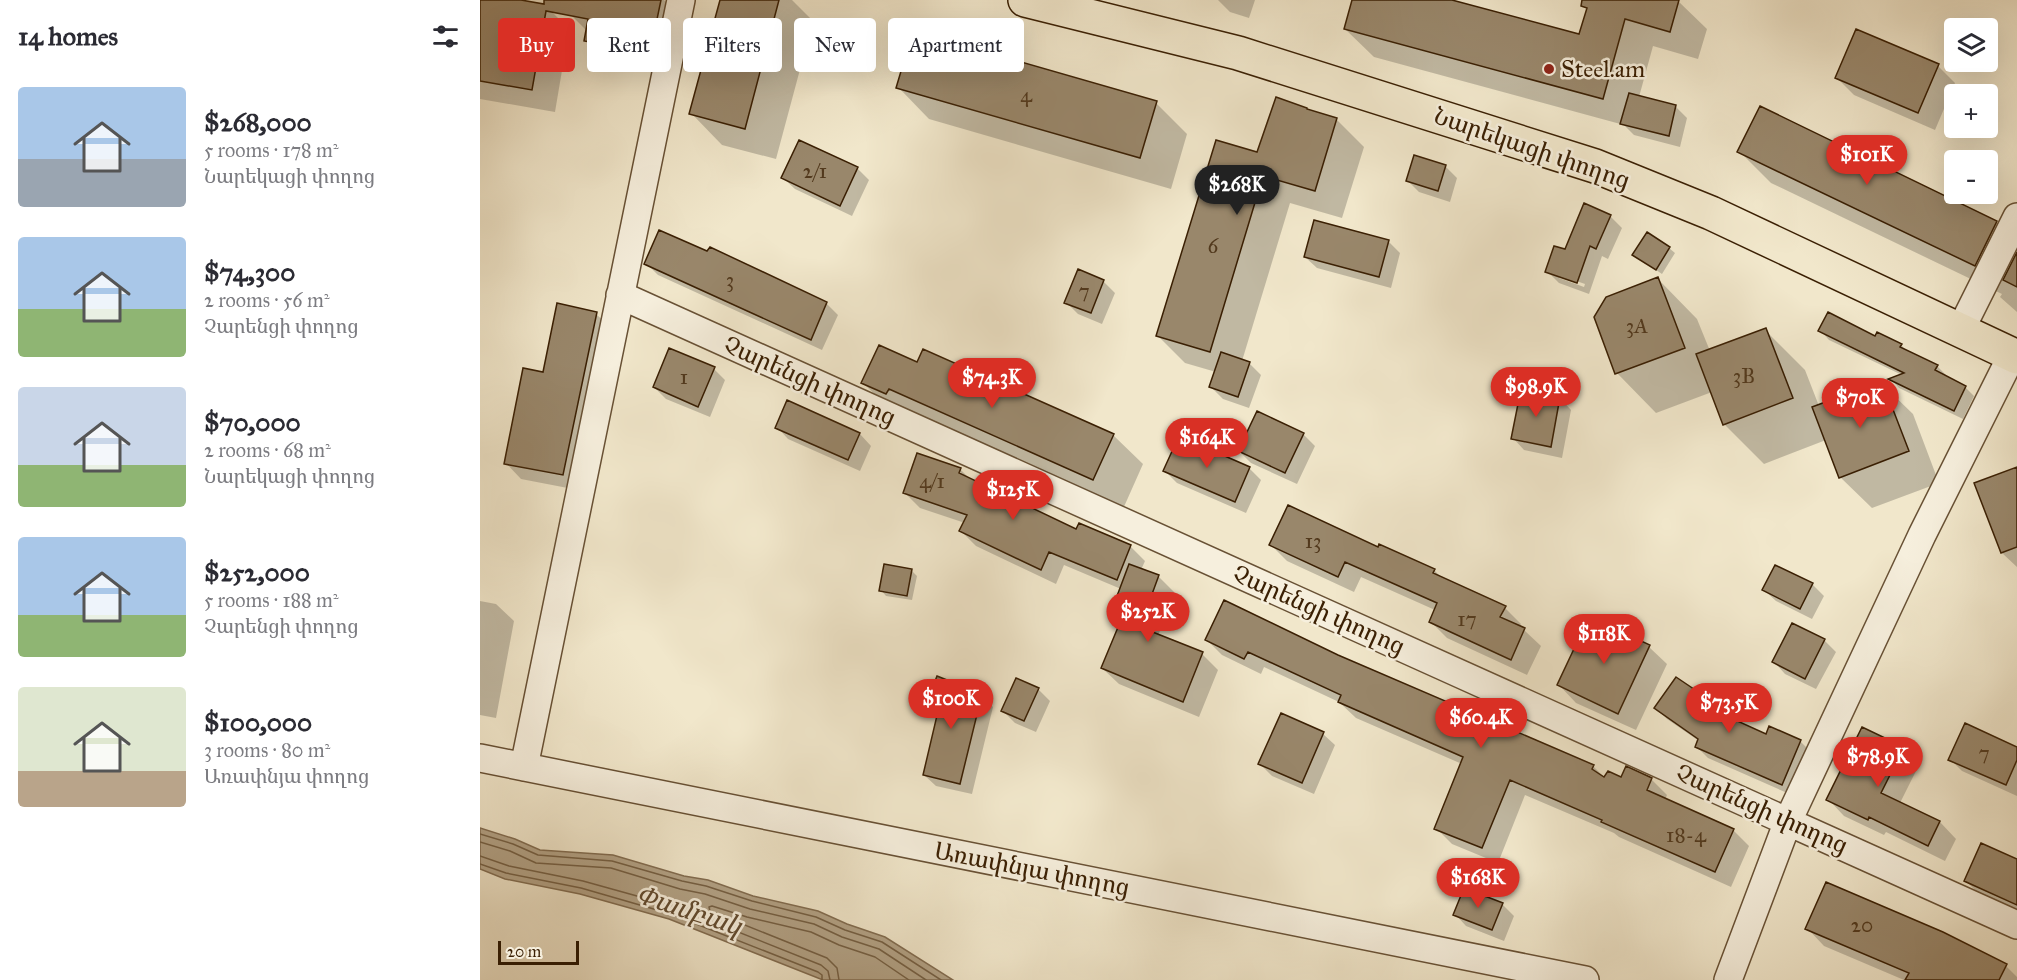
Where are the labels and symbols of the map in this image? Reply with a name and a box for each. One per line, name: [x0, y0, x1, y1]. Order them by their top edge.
place label: Steel.am: [1561, 54, 1645, 84]
marker: Steel.am: [1542, 62, 1556, 76]
house number: 4: [1020, 82, 1033, 108]
street label: Նարեկացի փողոց: [1430, 100, 1634, 196]
pin: $101K: [1825, 135, 1909, 186]
house number: 2/1: [803, 158, 827, 184]
pin: $268K: [1195, 165, 1279, 216]
house number: 6: [1208, 233, 1220, 259]
house number: 3: [726, 267, 734, 293]
house number: 7: [1078, 278, 1090, 304]
house number: 3A: [1626, 313, 1648, 339]
street label: Չարենցի փողոց: [719, 330, 901, 432]
pin: $74.3K: [943, 358, 1041, 409]
house number: 3B: [1733, 363, 1755, 389]
house number: 1: [680, 364, 688, 390]
pin: $98.9K: [1487, 367, 1585, 418]
pin: $70K: [1824, 378, 1896, 429]
pin: $164K: [1165, 418, 1249, 469]
house number: 4/1: [919, 468, 945, 494]
pin: $125K: [971, 470, 1055, 521]
house number: 13: [1305, 528, 1321, 554]
street label: Չարենցի փողոց: [1228, 559, 1410, 661]
pin: $252K: [1106, 592, 1190, 643]
house number: 17: [1457, 606, 1477, 632]
pin: $118K: [1562, 614, 1646, 665]
pin: $100K: [909, 679, 993, 730]
pin: $73.5K: [1680, 683, 1778, 734]
pin: $60.4K: [1432, 698, 1530, 749]
pin: $78.9K: [1829, 737, 1927, 788]
house number: 7: [1978, 740, 1990, 766]
street label: Չարենցի փողոց: [1671, 758, 1853, 860]
house number: 18-4: [1666, 822, 1707, 848]
street label: Առափնյա փողոց: [932, 835, 1132, 903]
pin: $168K: [1436, 858, 1520, 909]
water label: Փամբակ: [632, 878, 747, 942]
house number: 20: [1851, 912, 1873, 938]
scale bar: [498, 938, 579, 966]

